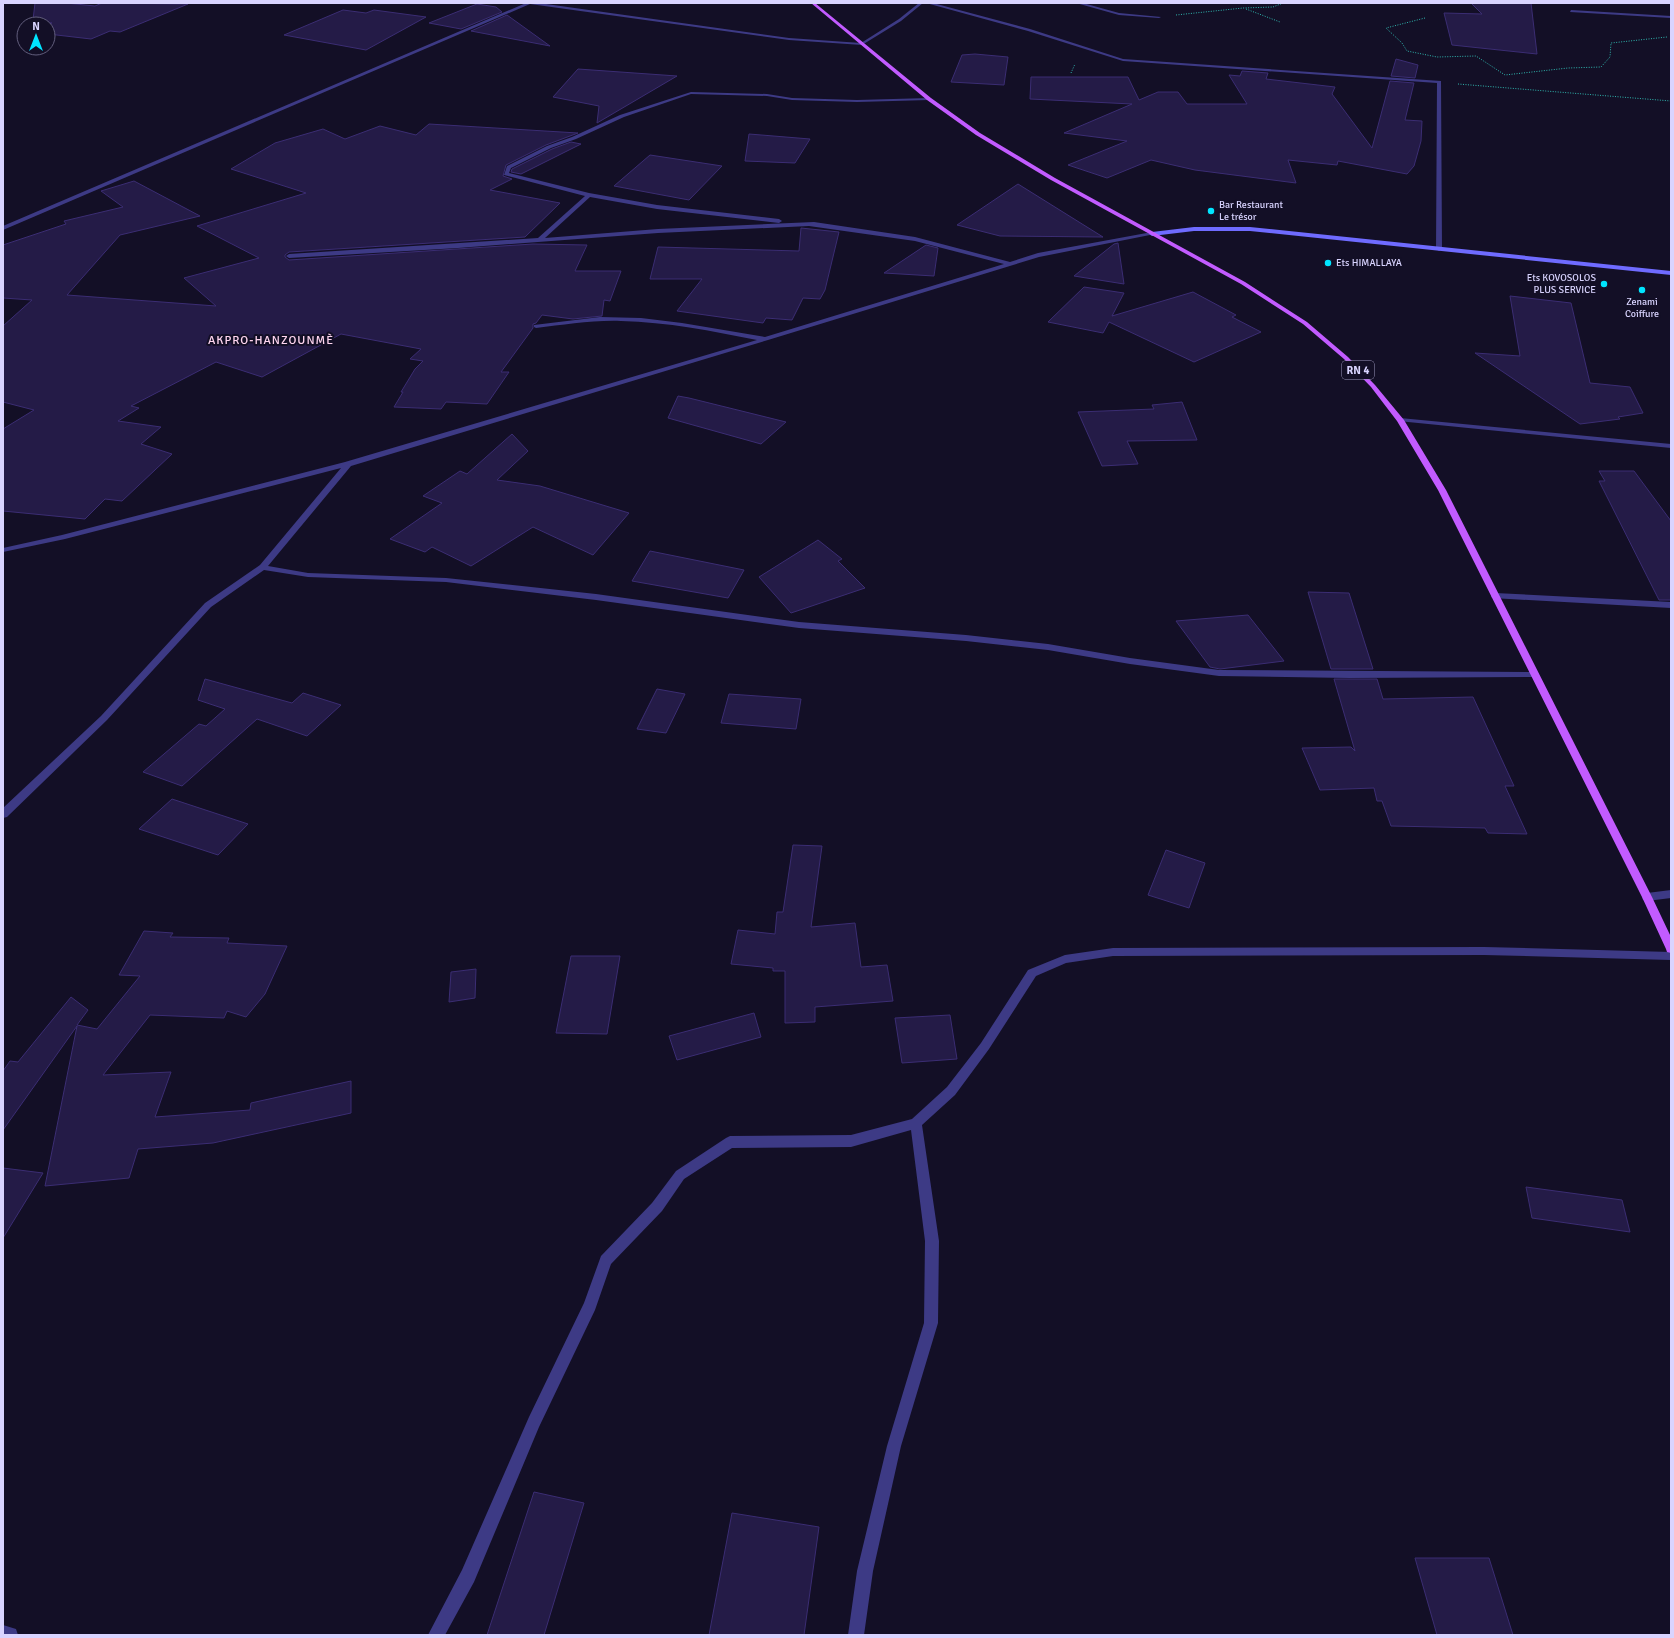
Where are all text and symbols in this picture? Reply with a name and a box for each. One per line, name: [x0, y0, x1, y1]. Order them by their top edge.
north arrow: [16, 16, 56, 56]
text: N: [32, 20, 40, 33]
place label: Bar Restaurant Le trésor: [1219, 199, 1283, 223]
marker: Bar Restaurant Le trésor: [1206, 206, 1216, 216]
place label: Ets HIMALLAYA: [1336, 257, 1402, 269]
marker: Ets HIMALLAYA: [1323, 258, 1333, 268]
place label: Ets KOVOSOLOS PLUS SERVICE: [1527, 272, 1596, 296]
marker: Ets KOVOSOLOS PLUS SERVICE: [1599, 279, 1609, 289]
marker: Zenami Coiffure: [1637, 285, 1647, 295]
place label: Zenami Coiffure: [1625, 296, 1659, 320]
district label: AKPRO-HANZOUNMÈ: [208, 333, 334, 348]
road number: RN 4: [1342, 361, 1374, 379]

